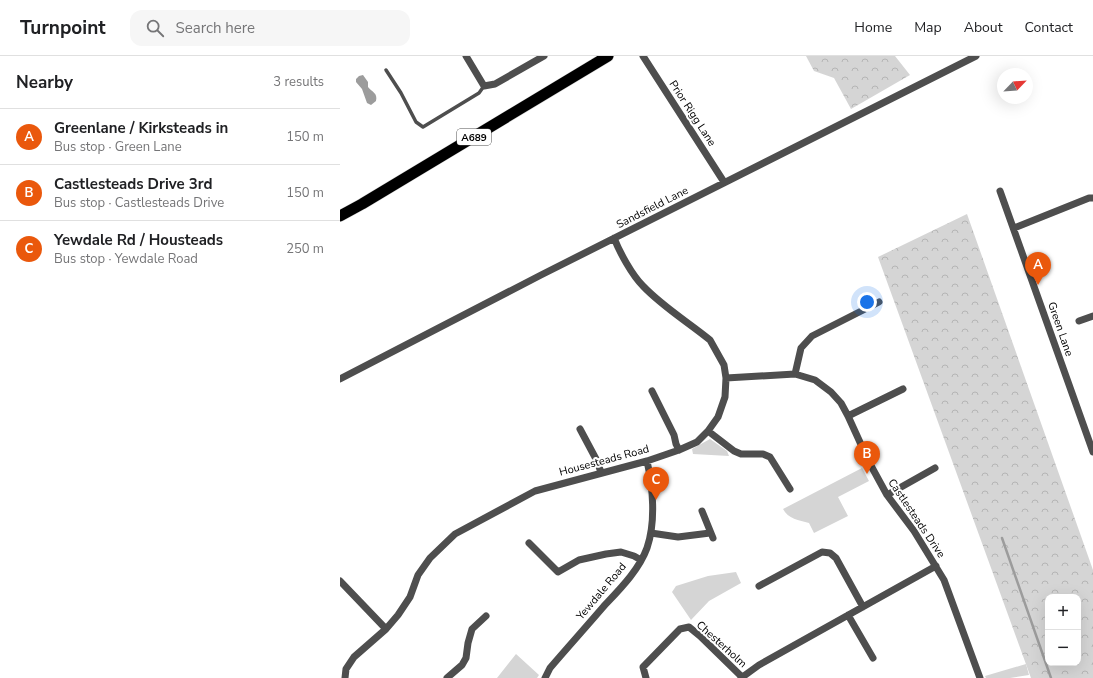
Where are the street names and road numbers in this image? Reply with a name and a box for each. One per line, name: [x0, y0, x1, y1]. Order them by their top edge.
street label: Prior Rigg Lane: [666, 77, 720, 149]
road number: A689: [457, 129, 491, 145]
street label: Sandsfield Lane: [614, 183, 691, 232]
street label: Green Lane: [1044, 300, 1077, 358]
street label: Housesteads Road: [557, 441, 651, 480]
street label: Castlesteads Drive: [884, 476, 949, 561]
street label: Yewdale Road: [572, 560, 630, 624]
street label: Chesterholm: [693, 618, 750, 671]

